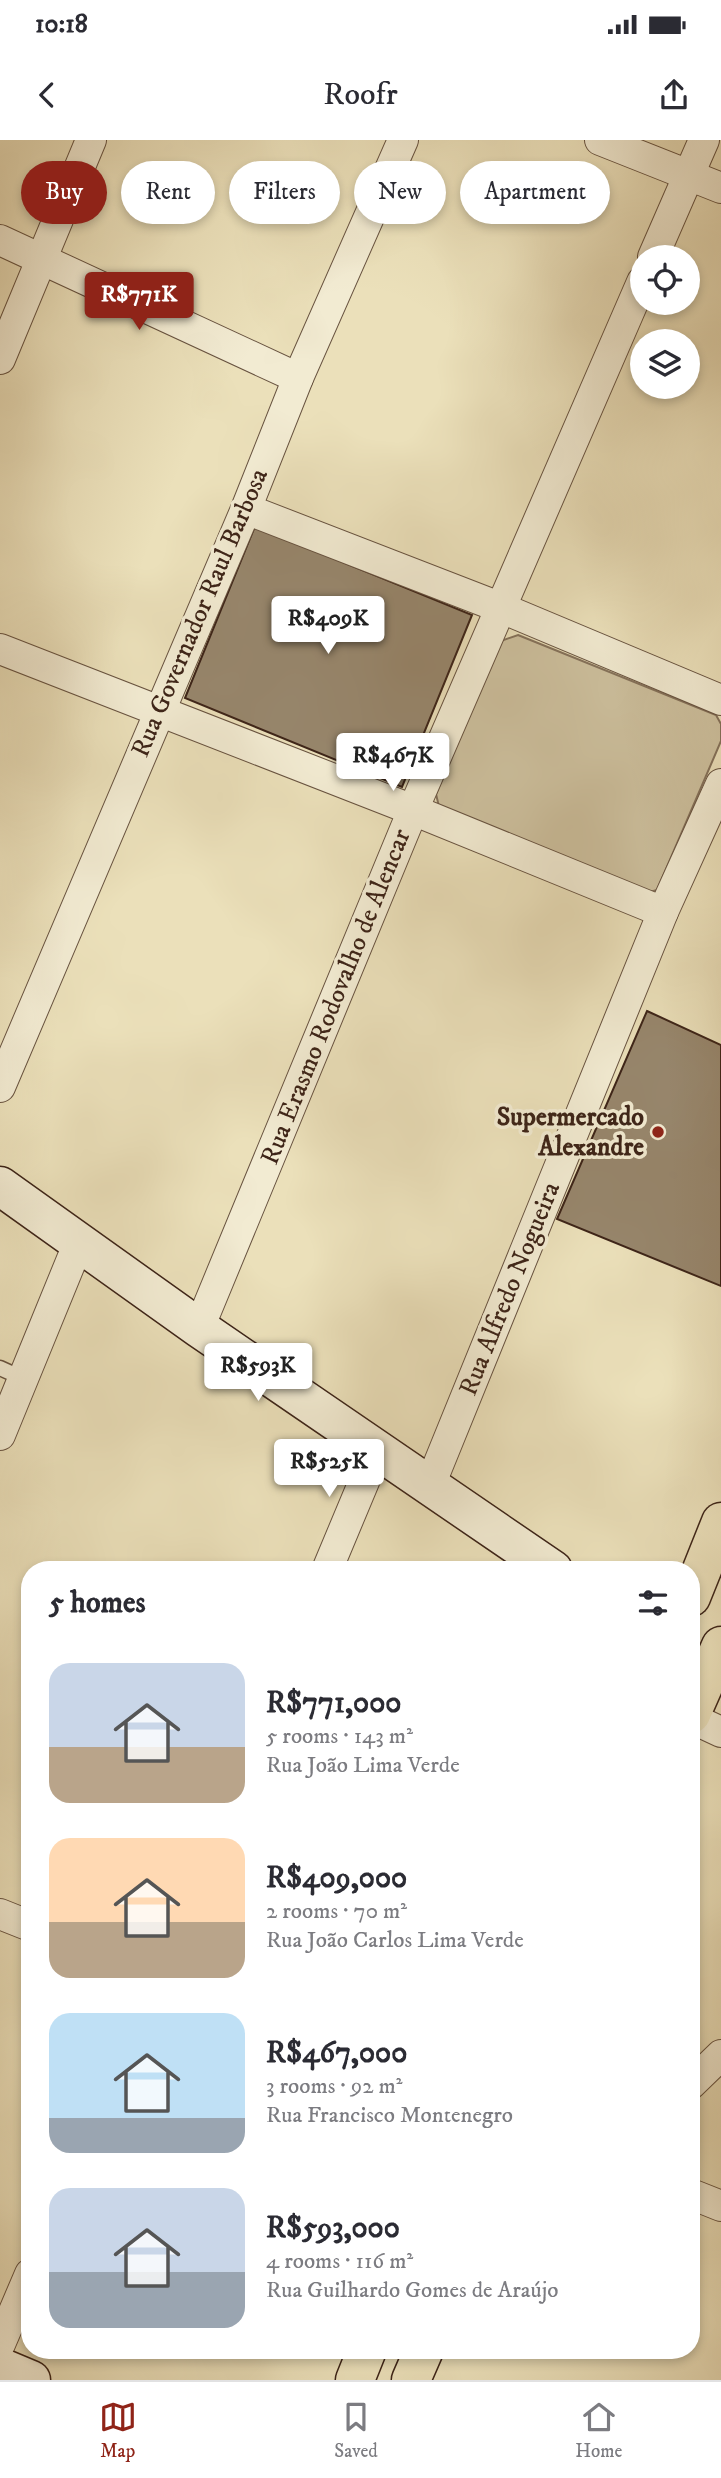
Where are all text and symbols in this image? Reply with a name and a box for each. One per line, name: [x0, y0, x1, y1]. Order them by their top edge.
text: 10:18: [35, 8, 88, 41]
text: Roofr: [323, 75, 398, 115]
icon: back: [28, 76, 66, 114]
icon: share: [655, 76, 693, 114]
chip: Buy: [21, 161, 107, 224]
chip: Rent: [121, 161, 215, 224]
chip: Filters: [229, 161, 340, 224]
chip: New: [354, 161, 446, 224]
chip: Apartment: [460, 161, 610, 224]
map controls: [630, 245, 700, 399]
button: locate: [630, 245, 700, 315]
pin: R$771K: [82, 272, 196, 332]
text: R$771K: [101, 280, 177, 309]
button: layers: [630, 329, 700, 399]
street label: Rua Governador Raul Barbosa: [124, 464, 276, 762]
pin: R$409K: [271, 596, 385, 656]
text: R$409K: [287, 604, 369, 633]
pin: R$467K: [336, 734, 450, 793]
text: R$467K: [352, 741, 434, 770]
street label: Rua Erasmo Rodovalho de Alencar: [253, 824, 419, 1170]
place label: Supermercado Alexandre: [497, 1101, 644, 1164]
marker: Supermercado Alexandre: [650, 1124, 666, 1140]
street label: Rua Alfredo Nogueira: [452, 1177, 568, 1401]
pin: R$593K: [201, 1344, 315, 1403]
text: R$593K: [220, 1351, 296, 1380]
pin: R$525K: [272, 1440, 386, 1499]
text: R$525K: [290, 1447, 368, 1476]
icon: filters: [634, 1584, 672, 1622]
text: 5 homes: [49, 1585, 145, 1622]
text: R$771,000: [266, 1685, 401, 1722]
icon: home: [105, 1691, 189, 1775]
text: 5 rooms · 143 m²: [266, 1722, 413, 1751]
text: Rua João Lima Verde: [266, 1751, 460, 1780]
text: R$409,000: [266, 1860, 407, 1897]
icon: home: [105, 1866, 189, 1950]
text: 2 rooms · 70 m²: [266, 1897, 407, 1926]
text: Rua João Carlos Lima Verde: [266, 1926, 524, 1955]
text: R$467,000: [266, 2035, 407, 2072]
icon: home: [105, 2041, 189, 2125]
text: 3 rooms · 92 m²: [266, 2072, 403, 2101]
text: Rua Francisco Montenegro: [266, 2101, 513, 2130]
text: R$593,000: [266, 2210, 400, 2247]
icon: home: [105, 2216, 189, 2300]
text: 4 rooms · 116 m²: [266, 2247, 413, 2276]
text: Rua Guilhardo Gomes de Araújo: [266, 2276, 558, 2305]
tab: Map: [99, 2398, 137, 2463]
tab: Saved: [334, 2398, 378, 2463]
tab: Home: [575, 2398, 622, 2463]

